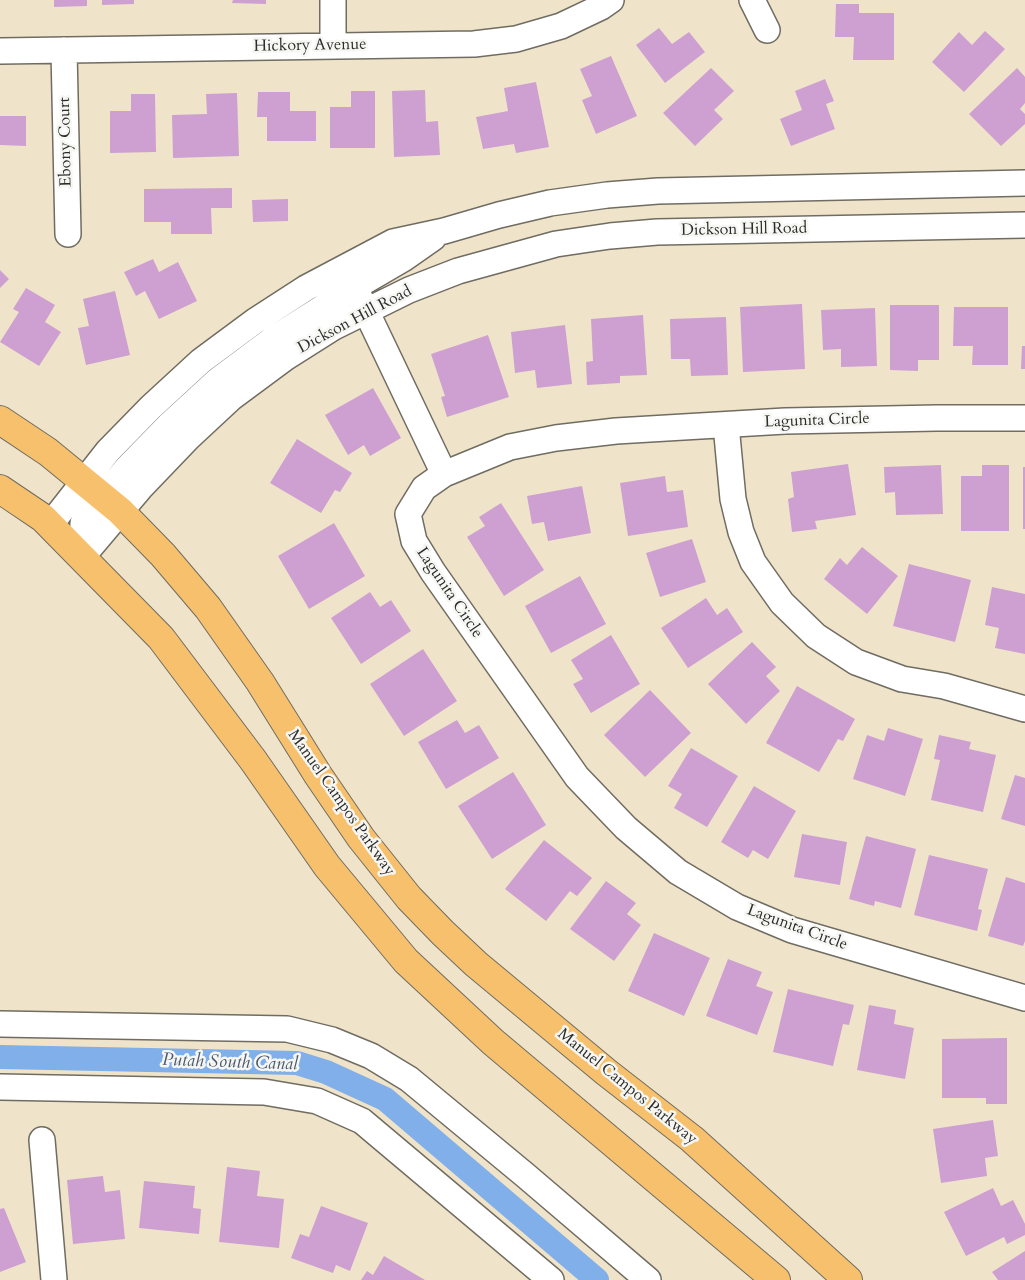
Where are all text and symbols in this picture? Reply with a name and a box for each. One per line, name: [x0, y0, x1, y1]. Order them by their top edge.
street label: Hickory Avenue: [253, 35, 367, 57]
street label: Ebony Court: [56, 97, 76, 187]
street label: Dickson Hill Road: [681, 219, 807, 241]
street label: Dickson Hill Road: [295, 282, 415, 358]
street label: Lagunita Circle: [764, 410, 870, 432]
street label: Lagunita Circle: [412, 544, 486, 642]
street label: Manuel Campos Parkway: [283, 726, 399, 880]
street label: Lagunita Circle: [744, 901, 850, 955]
street label: Manuel Campos Parkway: [553, 1025, 701, 1149]
water label: Putah South Canal: [162, 1050, 298, 1076]

